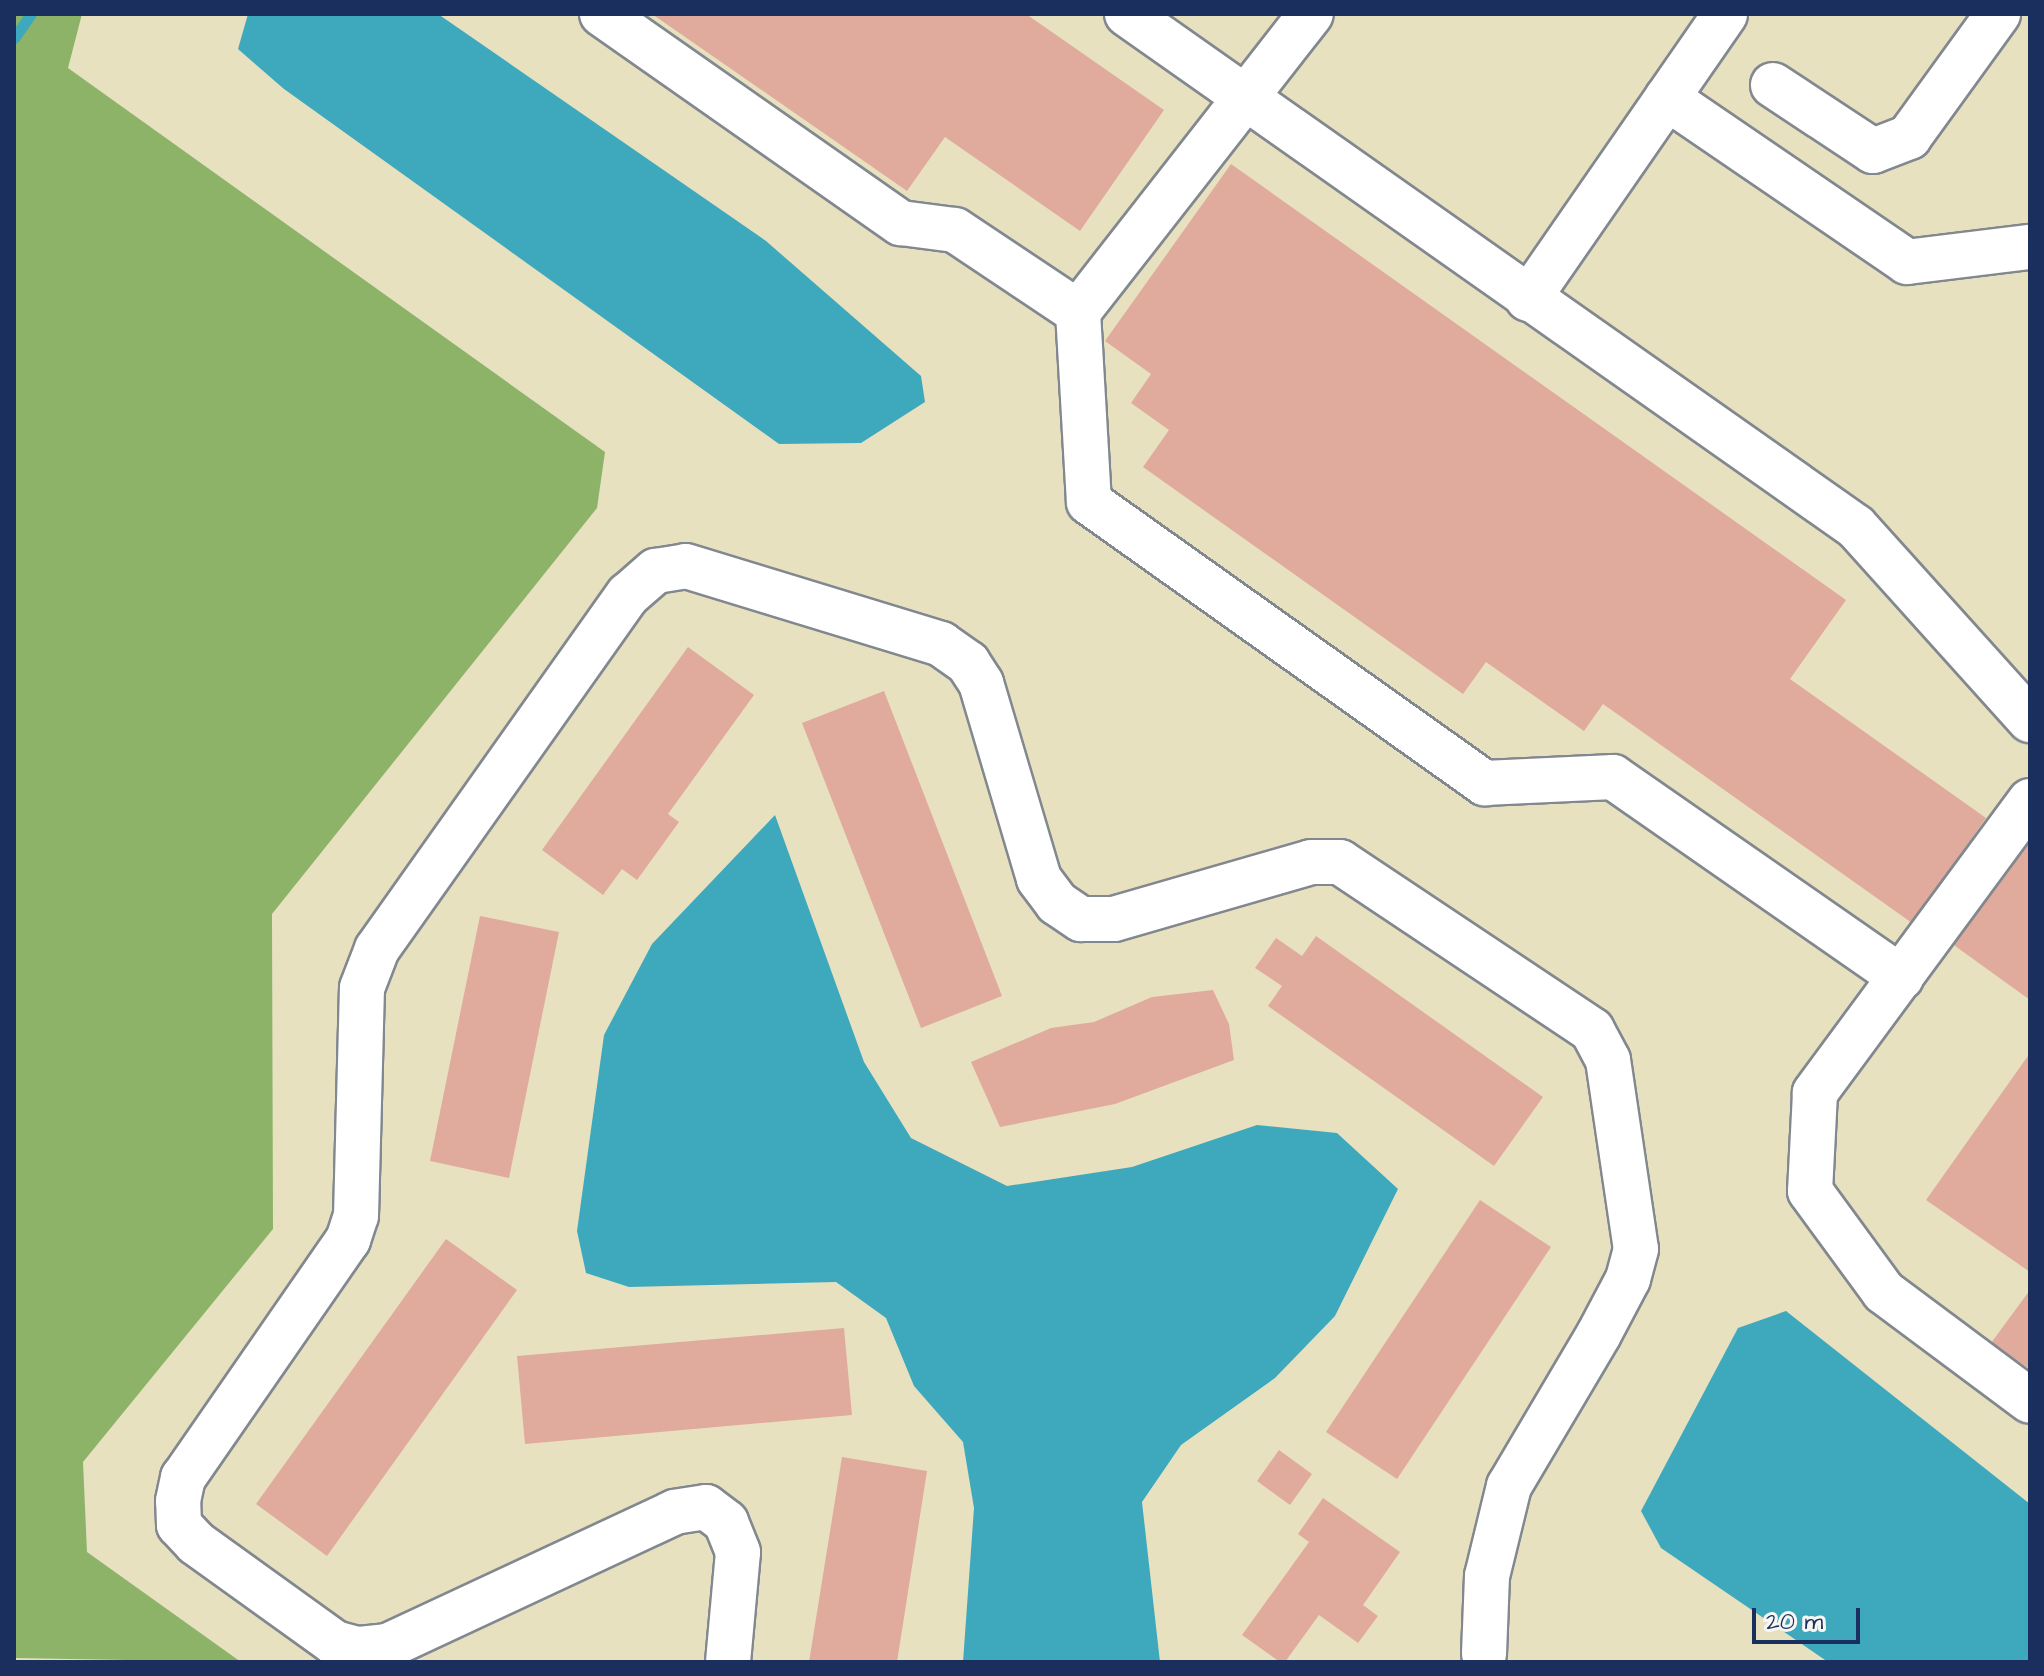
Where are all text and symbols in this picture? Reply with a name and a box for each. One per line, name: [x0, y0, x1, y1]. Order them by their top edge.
scale bar: [1756, 1592, 1864, 1642]
text: 20 m: [1766, 1605, 1823, 1639]

